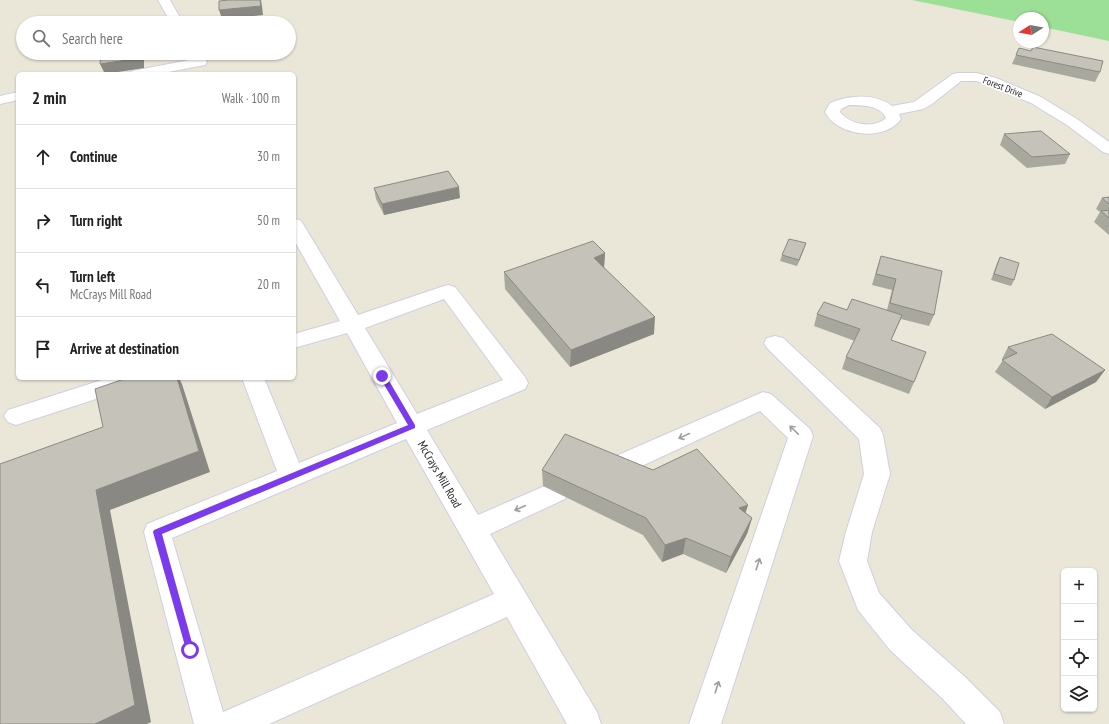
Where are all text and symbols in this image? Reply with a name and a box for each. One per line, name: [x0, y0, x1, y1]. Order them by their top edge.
north arrow: [1013, 12, 1049, 48]
search box: [16, 16, 296, 60]
icon: search: [30, 27, 52, 49]
text: Search here: [62, 29, 123, 48]
street label: Forest Drive: [981, 73, 1025, 101]
text: 2 min: [32, 87, 66, 109]
text: Walk · 100 m: [222, 90, 280, 107]
icon: ahead: [32, 146, 54, 168]
text: Continue: [70, 147, 117, 166]
text: 30 m: [257, 148, 280, 165]
icon: right: [32, 210, 54, 232]
text: Turn right: [70, 211, 122, 230]
text: 50 m: [257, 212, 280, 229]
text: Turn left: [70, 267, 115, 286]
icon: left: [32, 274, 54, 296]
text: 20 m: [257, 276, 280, 293]
text: McCrays Mill Road: [70, 286, 152, 303]
icon: arrive: [32, 338, 54, 360]
text: Arrive at destination: [70, 339, 179, 358]
route end: [373, 367, 391, 385]
one-way arrow: [789, 425, 799, 434]
one-way arrow: [678, 433, 690, 440]
street label: McCrays Mill Road: [415, 438, 465, 510]
one-way arrow: [514, 505, 526, 513]
one-way arrow: [755, 558, 763, 570]
map controls: [1061, 568, 1097, 712]
button: +: [1061, 568, 1097, 604]
button: −: [1061, 604, 1097, 640]
button: locate: [1061, 640, 1097, 676]
route start: [181, 641, 199, 659]
button: layers: [1061, 676, 1097, 712]
one-way arrow: [714, 681, 722, 693]

